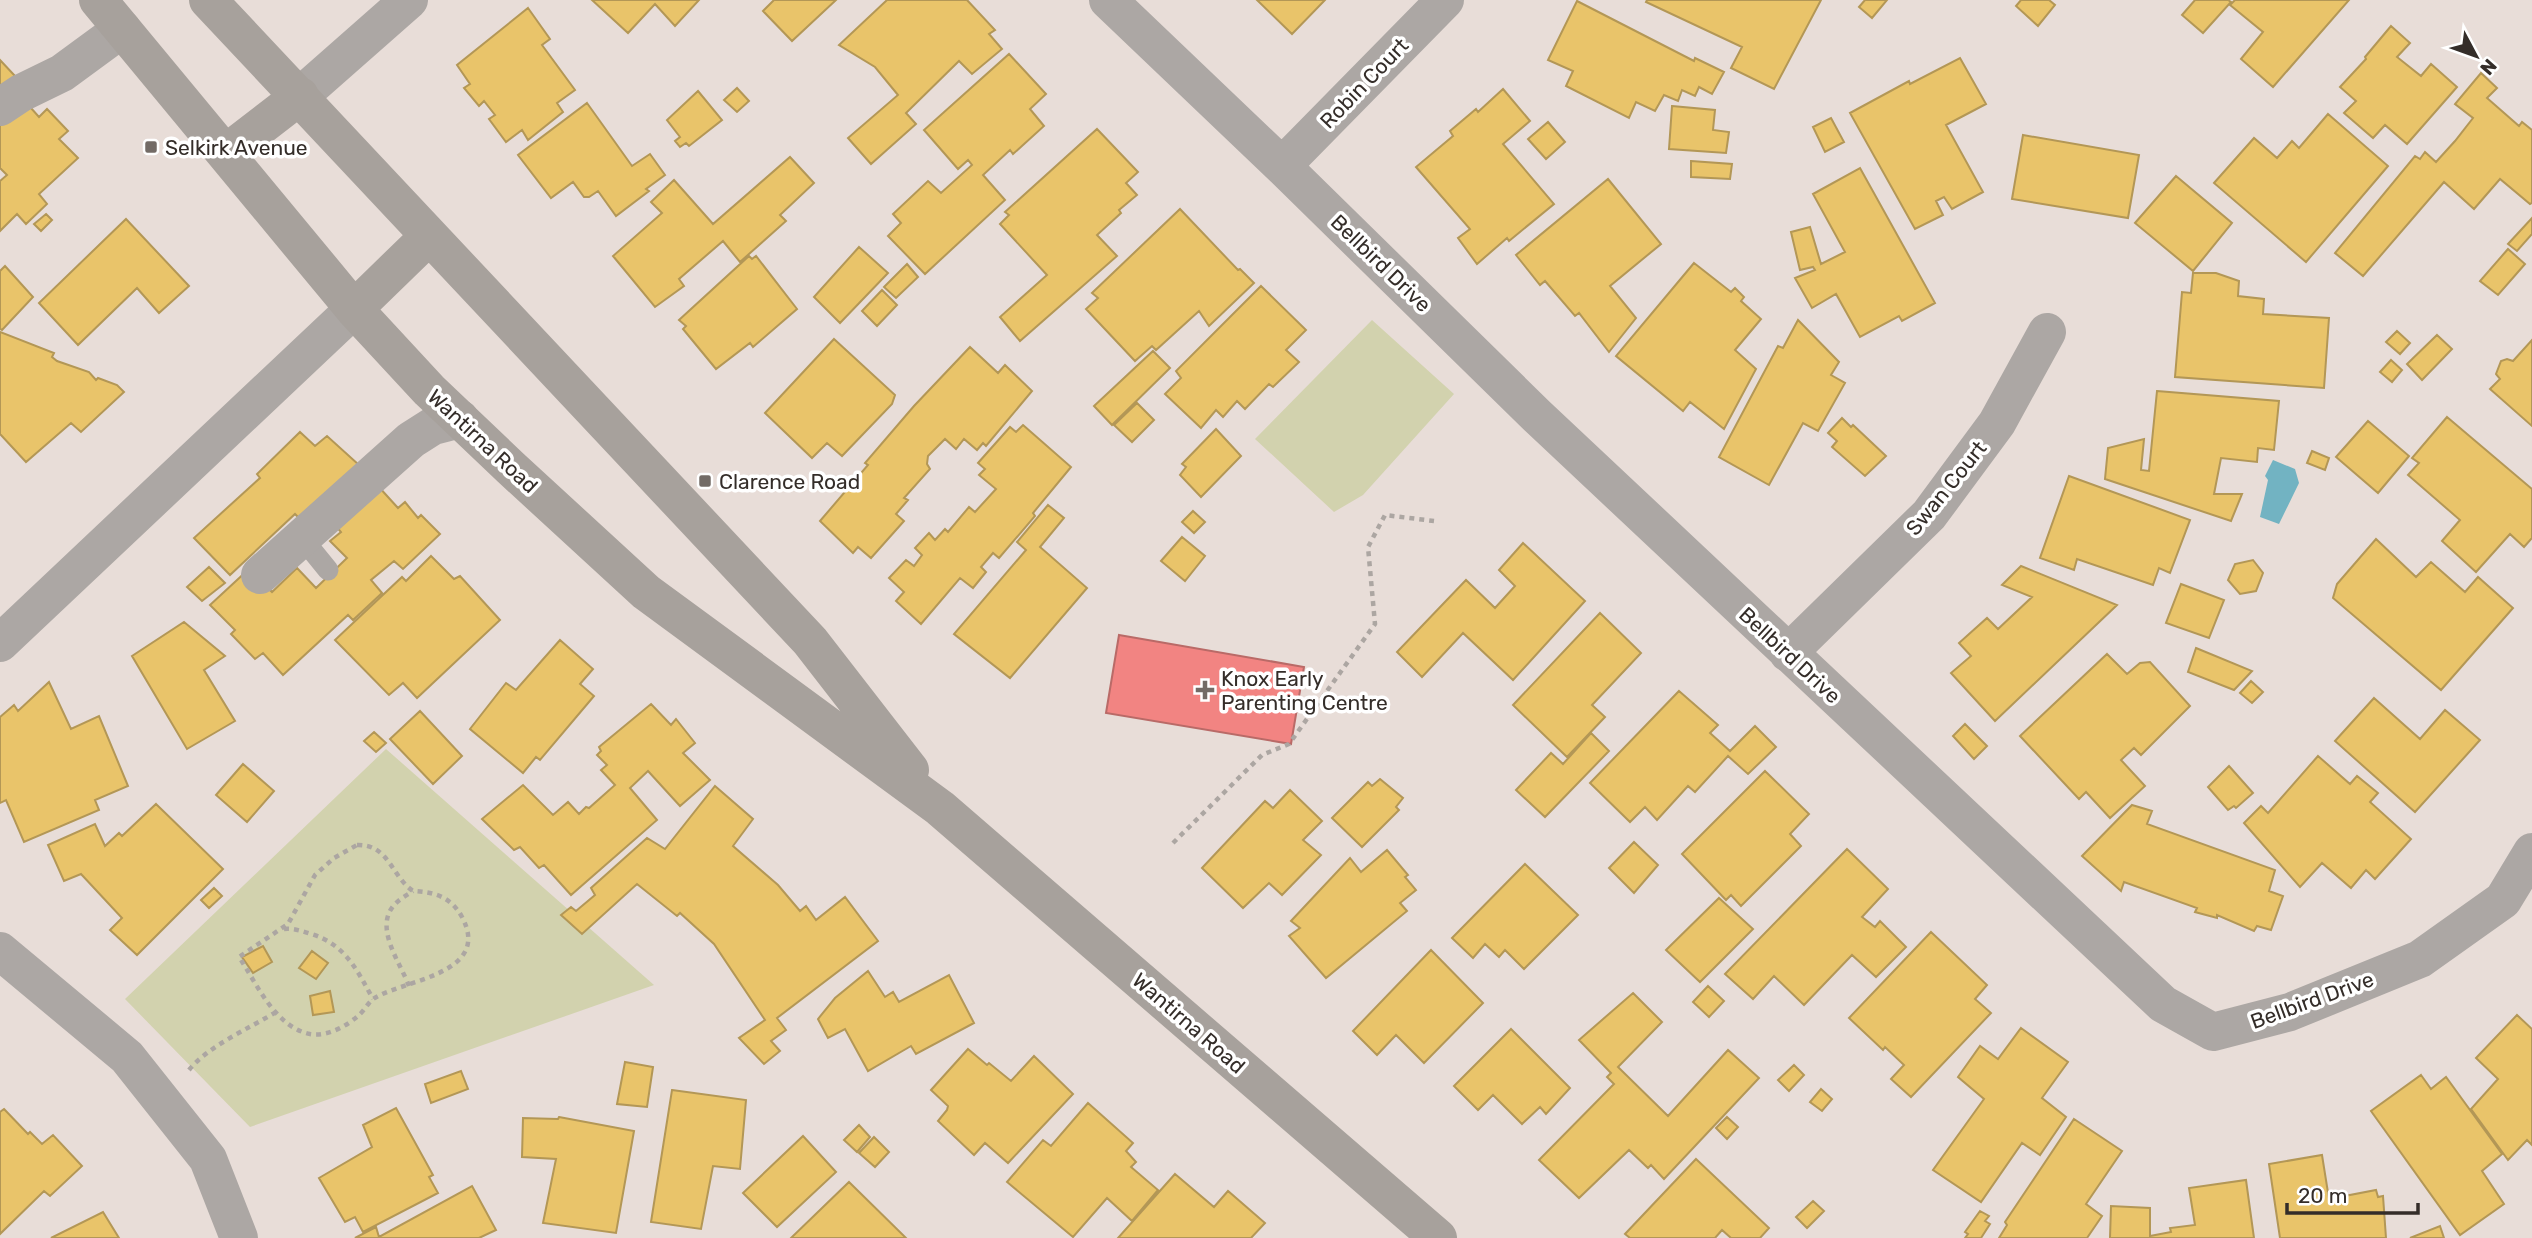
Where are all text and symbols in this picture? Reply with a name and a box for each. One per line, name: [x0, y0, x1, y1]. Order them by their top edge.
north arrow: [2441, 21, 2511, 91]
street label: Robin Court: [1315, 33, 1413, 133]
text: N: [2475, 54, 2502, 80]
place label: Selkirk Avenue: [165, 135, 308, 160]
marker: Selkirk Avenue: [143, 139, 159, 155]
street label: Bellbird Drive: [1326, 209, 1436, 317]
street label: Wantirna Road: [423, 384, 543, 498]
street label: Swan Court: [1900, 436, 1992, 540]
place label: Clarence Road: [719, 469, 860, 494]
marker: Clarence Road: [697, 473, 713, 489]
street label: Bellbird Drive: [1734, 602, 1846, 708]
place label: Knox Early Parenting Centre: [1221, 666, 1388, 715]
marker: Knox Early Parenting Centre: [1195, 680, 1215, 700]
street label: Bellbird Drive: [2247, 966, 2377, 1034]
street label: Wantirna Road: [1128, 967, 1250, 1079]
scale bar: [2287, 1172, 2418, 1216]
text: 20 m: [2298, 1183, 2347, 1208]

